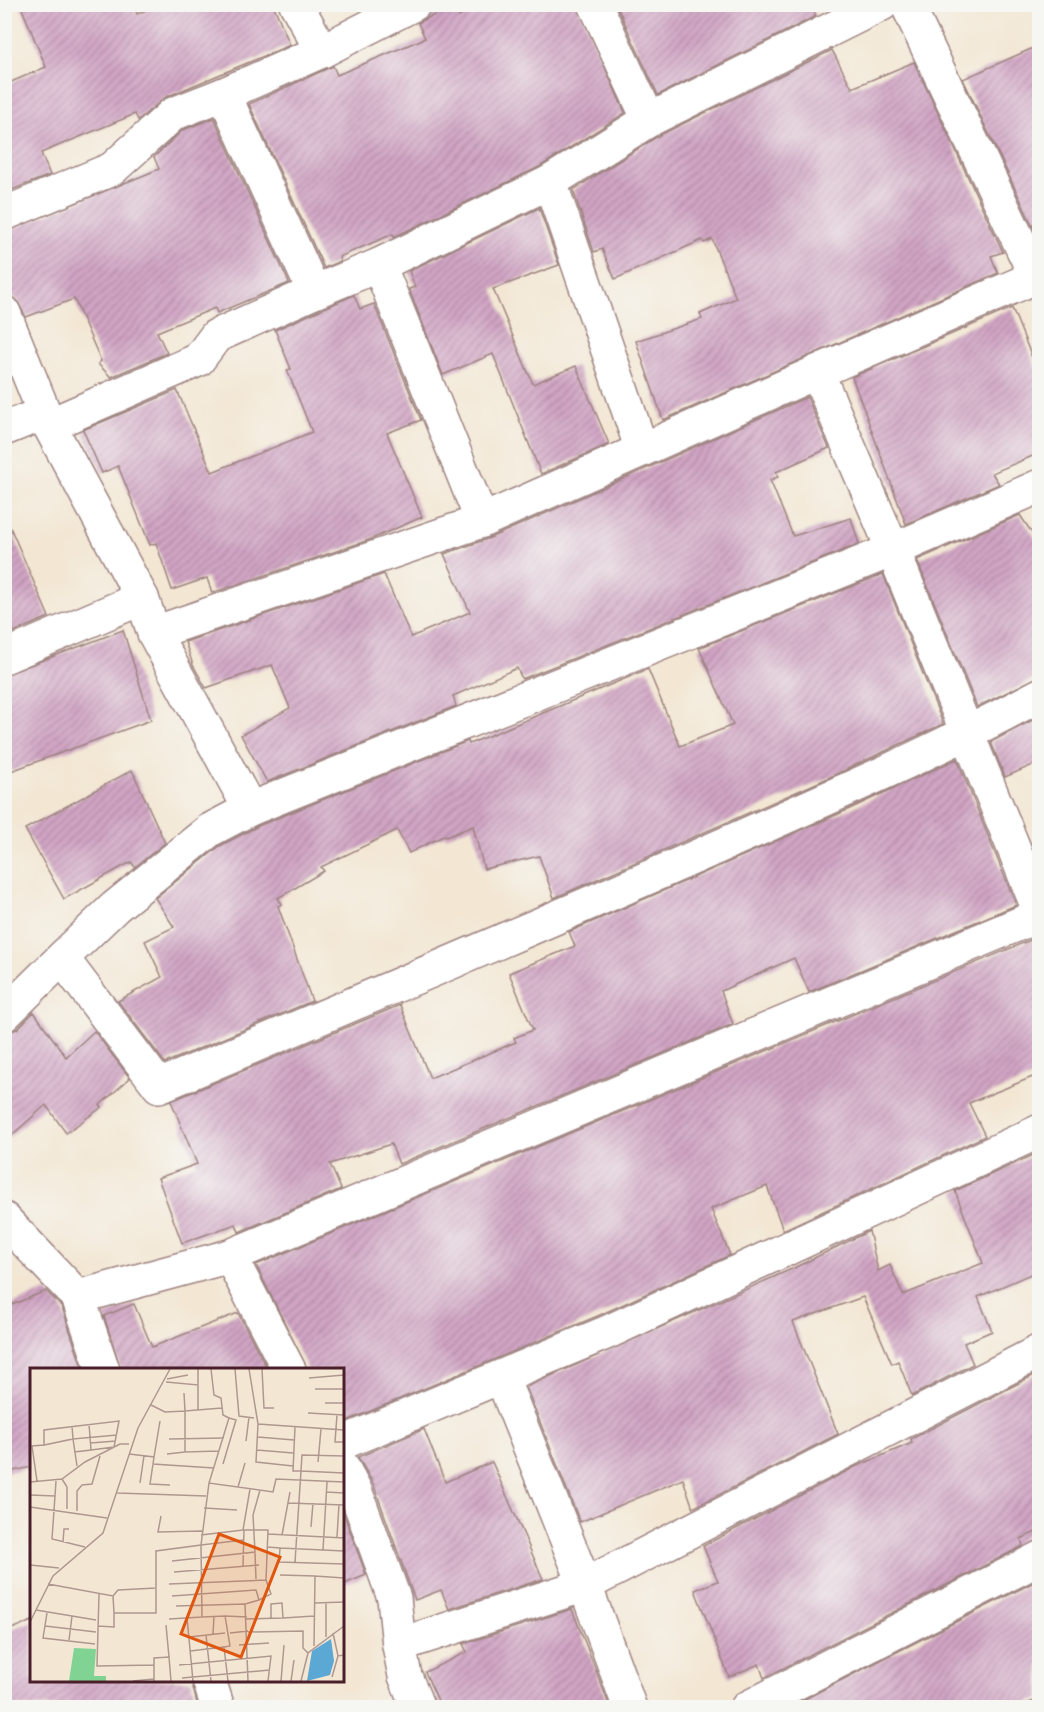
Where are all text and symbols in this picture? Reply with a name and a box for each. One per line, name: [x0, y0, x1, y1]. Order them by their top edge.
inset map: [30, 1368, 344, 1682]

